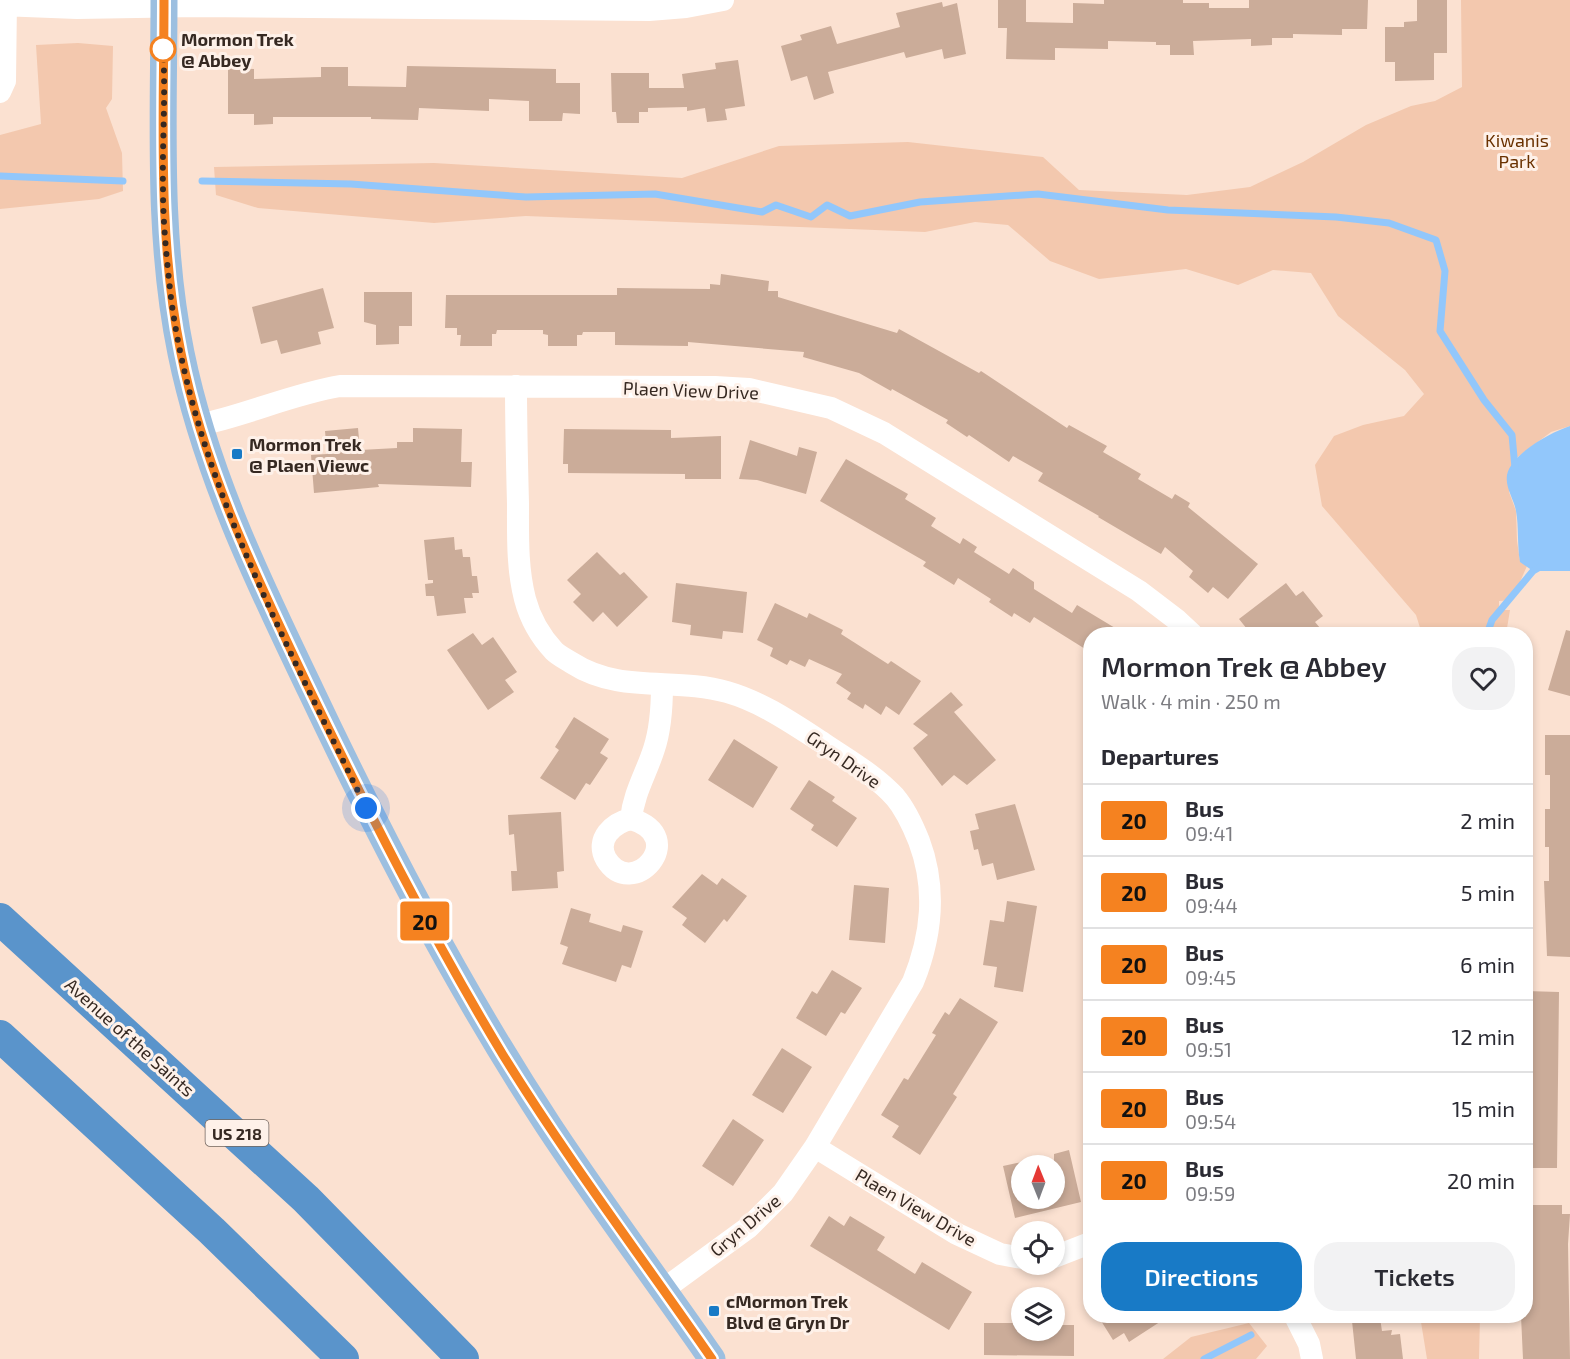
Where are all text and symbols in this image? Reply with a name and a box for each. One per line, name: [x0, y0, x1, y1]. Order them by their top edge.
place label: Mormon Trek @ Abbey: [181, 28, 294, 71]
marker: Mormon Trek @ Abbey: [150, 36, 176, 62]
park label: Kiwanis Park: [1485, 129, 1549, 172]
street label: Plaen View Drive: [623, 377, 759, 403]
place label: Mormon Trek @ Plaen Viewc: [249, 433, 369, 476]
marker: Mormon Trek @ Plaen Viewc: [230, 447, 244, 461]
button: heart: [1452, 647, 1515, 710]
text: Mormon Trek @ Abbey: [1101, 649, 1387, 683]
text: Walk · 4 min · 250 m: [1101, 689, 1281, 713]
street label: Gryn Drive: [803, 726, 885, 792]
text: Departures: [1101, 743, 1219, 769]
your location: [351, 793, 381, 823]
text: Bus: [1185, 795, 1224, 821]
text: 2 min: [1460, 807, 1515, 833]
text: 20: [1121, 808, 1147, 833]
text: 09:41: [1185, 821, 1233, 845]
text: Bus: [1185, 867, 1224, 893]
text: 5 min: [1461, 879, 1515, 905]
text: 20: [1121, 880, 1147, 905]
text: 09:44: [1185, 893, 1238, 917]
line badge: 20: [398, 902, 452, 940]
text: 20: [412, 909, 438, 934]
text: Bus: [1185, 939, 1224, 965]
text: 6 min: [1460, 951, 1515, 977]
text: 20: [1121, 952, 1147, 977]
text: 09:45: [1185, 965, 1236, 989]
street label: Avenue of the Saints: [61, 973, 199, 1101]
text: Bus: [1185, 1011, 1224, 1037]
text: 12 min: [1451, 1023, 1515, 1049]
text: 20: [1121, 1024, 1147, 1049]
text: 09:51: [1185, 1037, 1232, 1061]
text: Bus: [1185, 1083, 1224, 1109]
text: 15 min: [1452, 1095, 1515, 1121]
text: 20: [1121, 1096, 1147, 1121]
text: 09:54: [1185, 1109, 1236, 1133]
road number: US 218: [206, 1120, 268, 1146]
north arrow: [1011, 1155, 1065, 1209]
map controls: [1011, 1155, 1065, 1341]
text: Bus: [1185, 1155, 1224, 1181]
street label: Plaen View Drive: [852, 1164, 980, 1250]
text: 20 min: [1447, 1167, 1515, 1193]
text: 20: [1121, 1168, 1147, 1193]
text: 09:59: [1185, 1181, 1235, 1205]
street label: Gryn Drive: [705, 1189, 785, 1261]
button: locate: [1011, 1221, 1065, 1275]
button: Directions: [1101, 1242, 1302, 1311]
button: Tickets: [1314, 1242, 1515, 1311]
button: layers: [1011, 1287, 1065, 1341]
place label: cMormon Trek Blvd @ Gryn Dr: [726, 1290, 850, 1333]
marker: cMormon Trek Blvd @ Gryn Dr: [707, 1304, 721, 1318]

